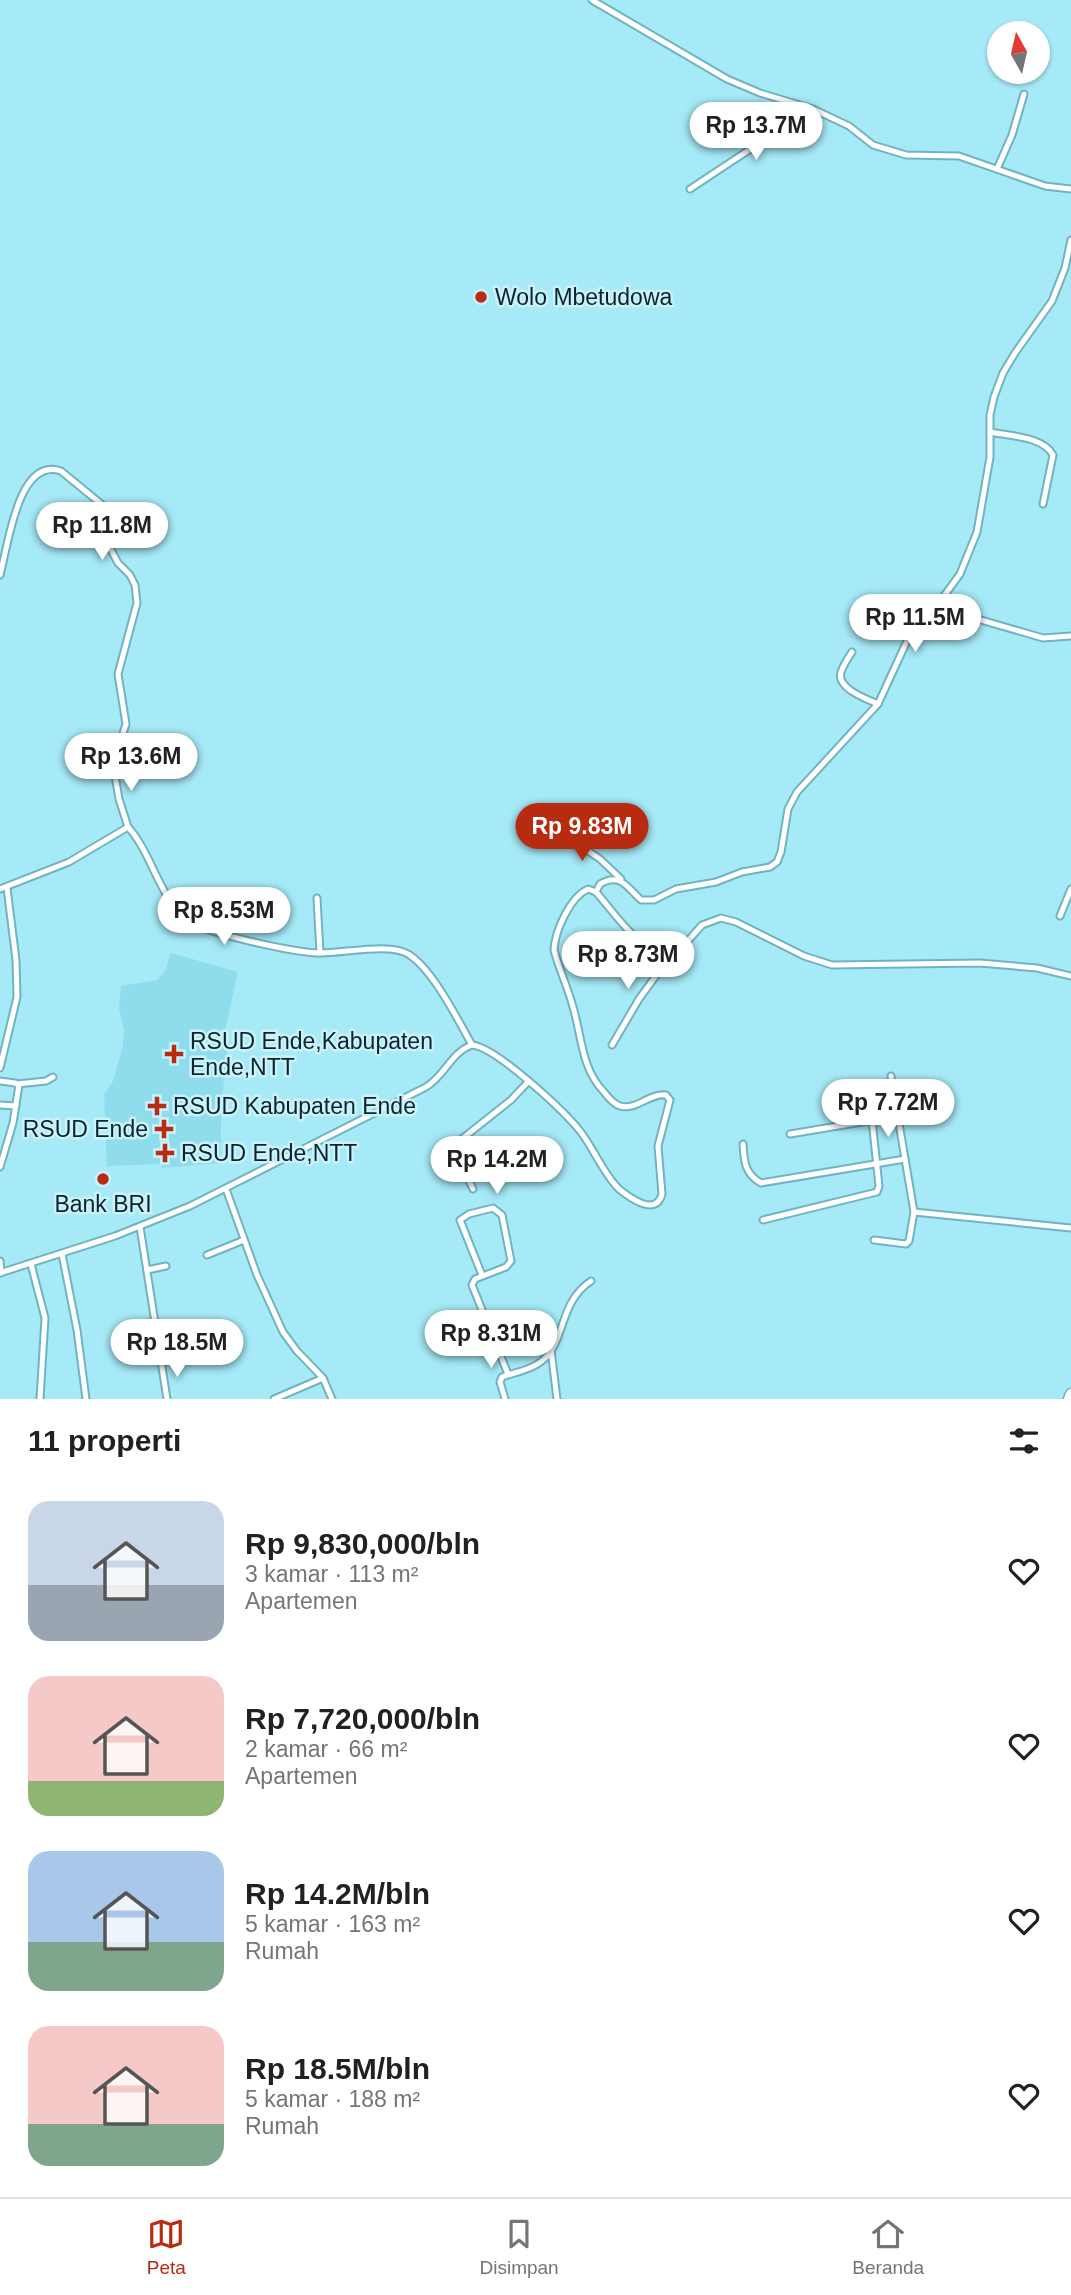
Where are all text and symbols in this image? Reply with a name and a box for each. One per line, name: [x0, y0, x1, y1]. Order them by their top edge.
north arrow: [987, 21, 1050, 84]
map controls: [987, 21, 1050, 84]
pin: Rp 13.7M: [684, 102, 828, 162]
text: Rp 13.7M: [706, 112, 806, 138]
place label: Wolo Mbetudowa: [495, 284, 672, 310]
marker: Wolo Mbetudowa: [473, 289, 489, 305]
pin: Rp 11.8M: [30, 503, 174, 562]
text: Rp 11.8M: [52, 512, 152, 538]
pin: Rp 11.5M: [843, 594, 987, 654]
text: Rp 11.5M: [865, 604, 965, 630]
pin: Rp 13.6M: [59, 734, 203, 793]
text: Rp 13.6M: [81, 743, 181, 769]
pin: Rp 9.83M: [510, 804, 654, 863]
text: Rp 9.83M: [532, 813, 632, 839]
pin: Rp 8.53M: [152, 888, 296, 947]
text: Rp 8.53M: [174, 897, 274, 923]
pin: Rp 8.73M: [556, 932, 700, 991]
text: Rp 8.73M: [578, 941, 678, 967]
place label: RSUD Ende,Kabupaten Ende,NTT: [190, 1028, 433, 1080]
marker: RSUD Ende,Kabupaten Ende,NTT: [164, 1044, 184, 1064]
pin: Rp 7.72M: [816, 1080, 960, 1139]
text: Rp 7.72M: [838, 1089, 938, 1115]
place label: RSUD Kabupaten Ende: [173, 1093, 416, 1119]
marker: RSUD Kabupaten Ende: [147, 1096, 167, 1116]
place label: RSUD Ende: [23, 1116, 148, 1142]
marker: RSUD Ende: [154, 1119, 174, 1139]
pin: Rp 14.2M: [425, 1136, 569, 1196]
place label: RSUD Ende,NTT: [181, 1140, 357, 1166]
marker: RSUD Ende,NTT: [155, 1143, 175, 1163]
text: Rp 14.2M: [447, 1146, 547, 1172]
marker: Bank BRI: [95, 1171, 111, 1187]
place label: Bank BRI: [54, 1191, 152, 1217]
pin: Rp 8.31M: [419, 1310, 563, 1370]
pin: Rp 18.5M: [105, 1320, 249, 1379]
text: Rp 8.31M: [441, 1320, 541, 1346]
text: Rp 18.5M: [127, 1329, 227, 1355]
icon: filters: [1005, 1422, 1043, 1460]
text: 11 properti: [28, 1424, 181, 1457]
text: Rp 9,830,000/bln: [245, 1527, 480, 1560]
icon: home: [84, 1529, 168, 1613]
icon: heart: [1005, 1552, 1043, 1590]
text: 3 kamar · 113 m²: [245, 1561, 418, 1587]
text: Apartemen: [245, 1588, 358, 1614]
text: Rp 7,720,000/bln: [245, 1702, 480, 1735]
icon: home: [84, 1704, 168, 1788]
icon: heart: [1005, 1727, 1043, 1765]
text: 2 kamar · 66 m²: [245, 1736, 407, 1762]
text: Apartemen: [245, 1763, 358, 1789]
text: Rp 14.2M/bln: [245, 1877, 430, 1910]
icon: home: [84, 1879, 168, 1963]
icon: heart: [1005, 1902, 1043, 1940]
text: 5 kamar · 163 m²: [245, 1911, 420, 1937]
text: Rumah: [245, 1938, 319, 1964]
text: Rp 18.5M/bln: [245, 2052, 430, 2085]
icon: home: [84, 2054, 168, 2138]
icon: heart: [1005, 2077, 1043, 2115]
text: 5 kamar · 188 m²: [245, 2086, 420, 2112]
text: Rumah: [245, 2113, 319, 2139]
tab: Peta: [147, 2215, 186, 2279]
tab: Disimpan: [480, 2215, 559, 2279]
tab: Beranda: [852, 2215, 924, 2279]

